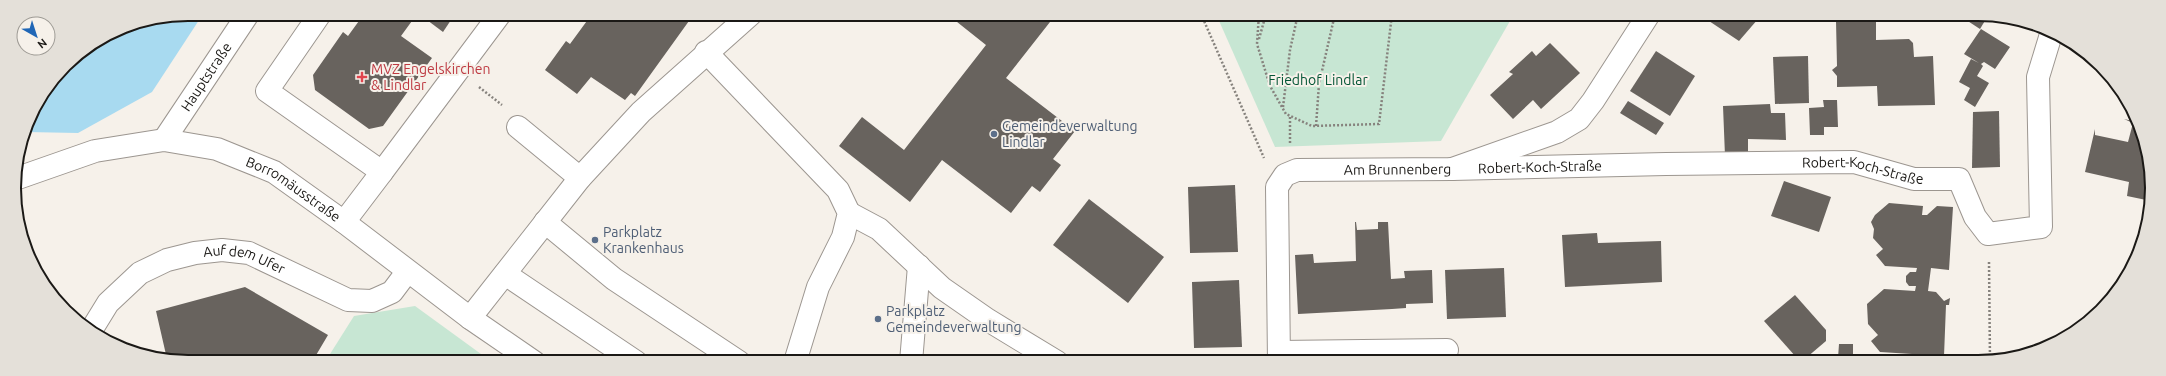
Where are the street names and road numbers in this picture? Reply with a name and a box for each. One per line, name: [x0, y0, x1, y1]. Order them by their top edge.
street label: Hauptstraße: [178, 39, 235, 114]
street label: Borromäusstraße: [244, 153, 344, 225]
street label: Robert-Koch-Straße: [1802, 154, 1924, 187]
street label: Robert-Koch-Straße: [1478, 157, 1602, 176]
street label: Am Brunnenberg: [1344, 161, 1451, 178]
street label: Auf dem Ufer: [202, 242, 288, 277]

